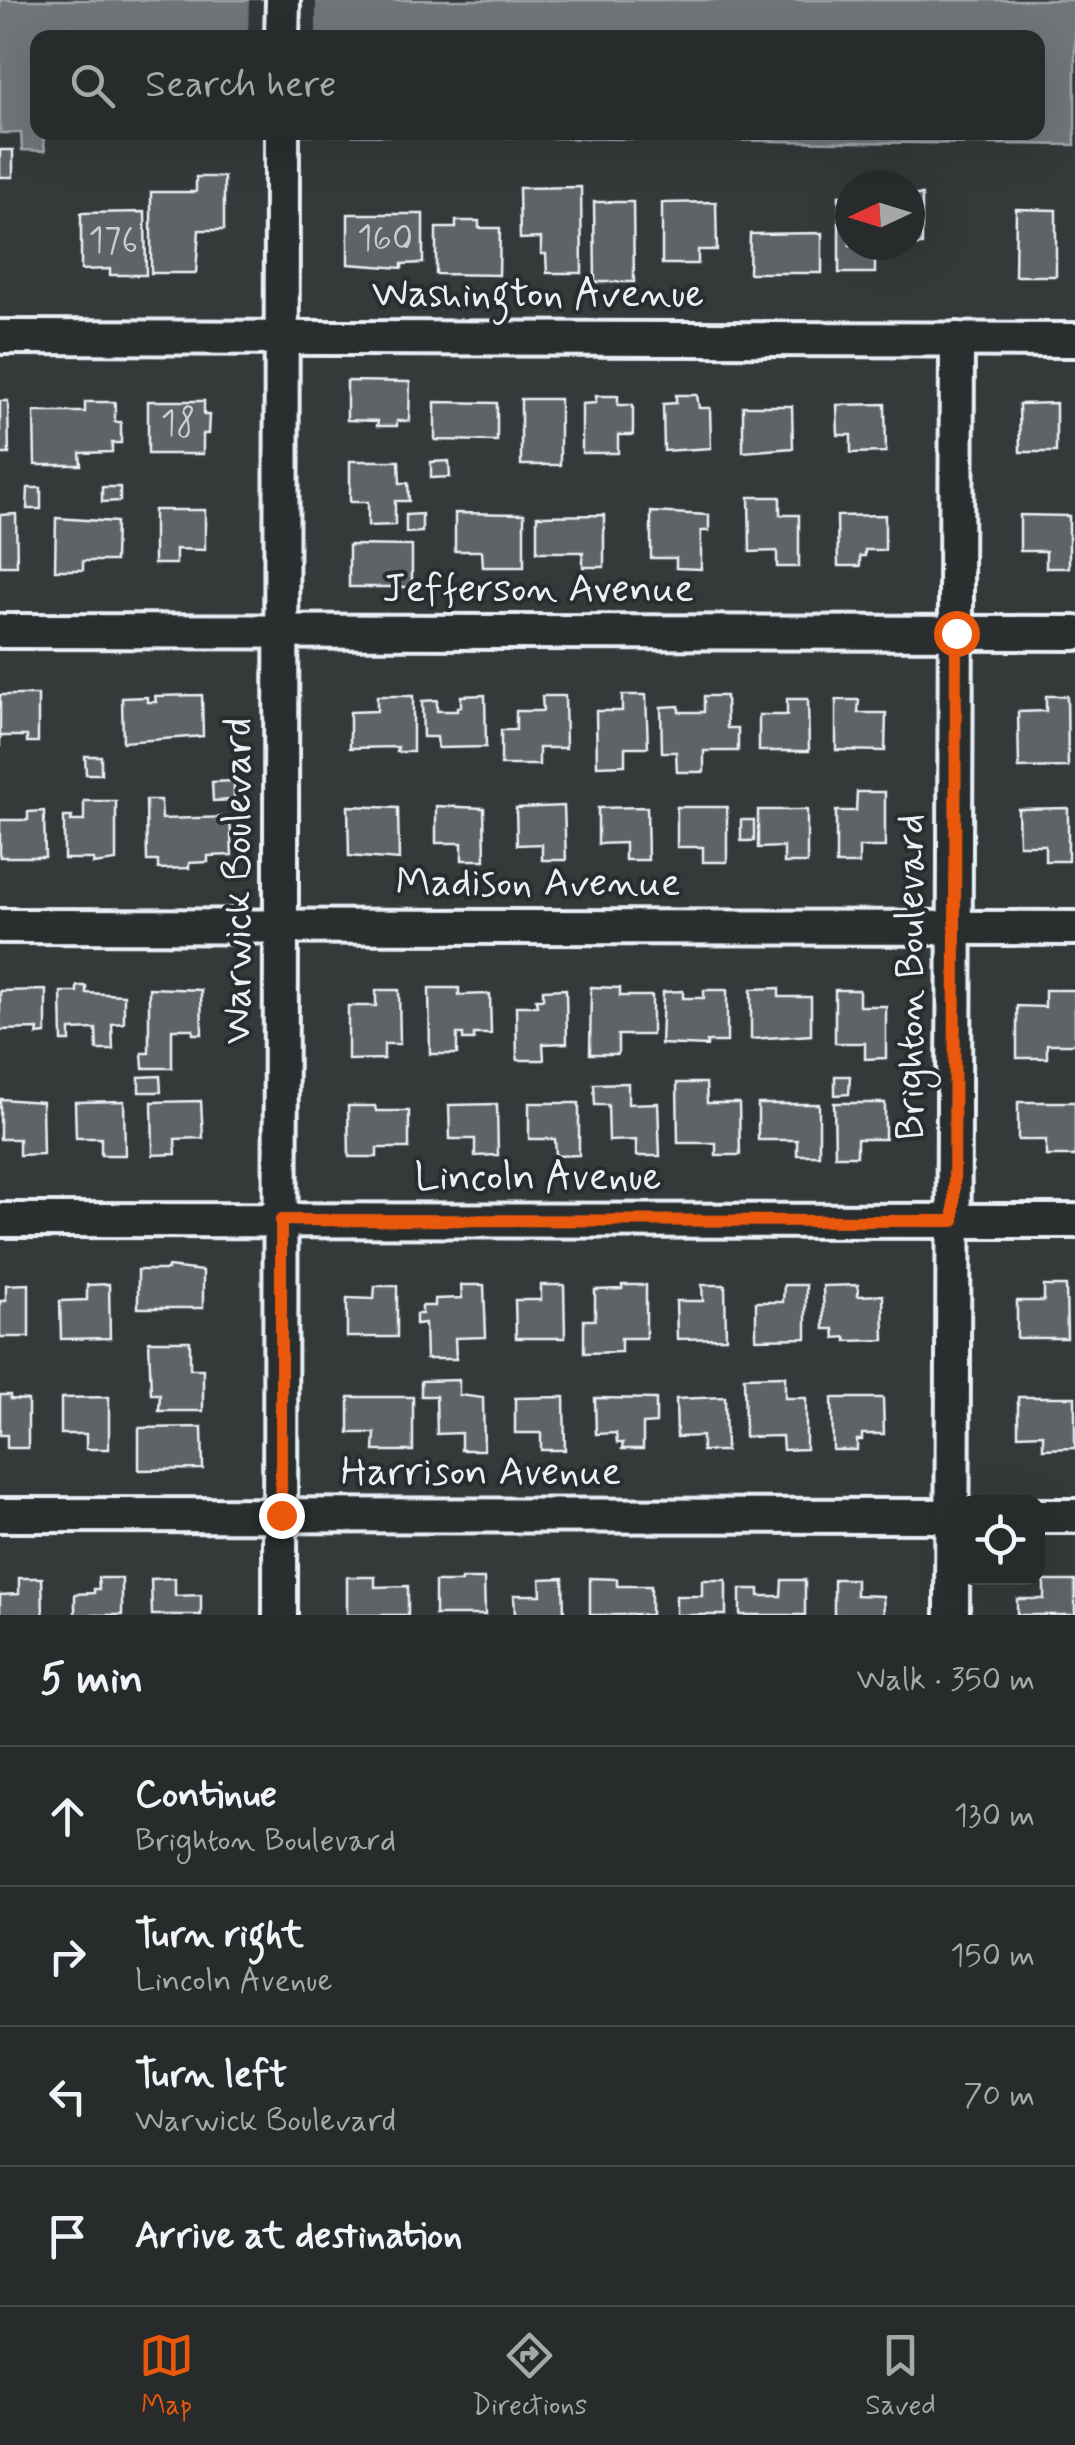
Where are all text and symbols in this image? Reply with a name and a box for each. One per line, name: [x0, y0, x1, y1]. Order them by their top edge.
search box: [30, 30, 1045, 140]
icon: search: [65, 58, 120, 113]
text: Search here: [145, 61, 336, 110]
north arrow: [835, 170, 925, 260]
house number: 160: [357, 216, 413, 262]
house number: 176: [88, 218, 138, 264]
street label: Washington Avenue: [372, 269, 704, 325]
house number: 18: [161, 401, 195, 447]
street label: Jefferson Avenue: [382, 564, 694, 616]
route start: [934, 611, 980, 657]
street label: Warwick Boulevard: [213, 718, 265, 1044]
street label: Brighton Boulevard: [886, 814, 941, 1140]
street label: Madison Avenue: [396, 858, 680, 910]
street label: Lincoln Avenue: [415, 1152, 661, 1204]
street label: Harrison Avenue: [341, 1447, 621, 1499]
route end: [259, 1493, 305, 1539]
map controls: [955, 1495, 1045, 1585]
button: locate: [955, 1495, 1045, 1585]
text: 5 min: [40, 1653, 143, 1708]
text: Walk · 350 m: [856, 1659, 1035, 1701]
text: Continue: [135, 1771, 277, 1820]
icon: ahead: [40, 1789, 95, 1844]
text: 130 m: [954, 1795, 1035, 1837]
text: Brighton Boulevard: [135, 1820, 396, 1862]
text: Turn right: [135, 1911, 304, 1960]
icon: right: [40, 1929, 95, 1984]
text: 150 m: [950, 1935, 1035, 1977]
text: Lincoln Avenue: [135, 1960, 332, 2002]
text: Turn left: [135, 2051, 287, 2100]
icon: left: [40, 2069, 95, 2124]
text: 70 m: [963, 2075, 1035, 2117]
text: Warwick Boulevard: [135, 2100, 396, 2142]
icon: arrive: [40, 2209, 95, 2264]
text: Arrive at destination: [135, 2212, 462, 2261]
tab: Map: [139, 2328, 194, 2425]
tab: Directions: [472, 2328, 587, 2425]
tab: Saved: [865, 2328, 936, 2425]

